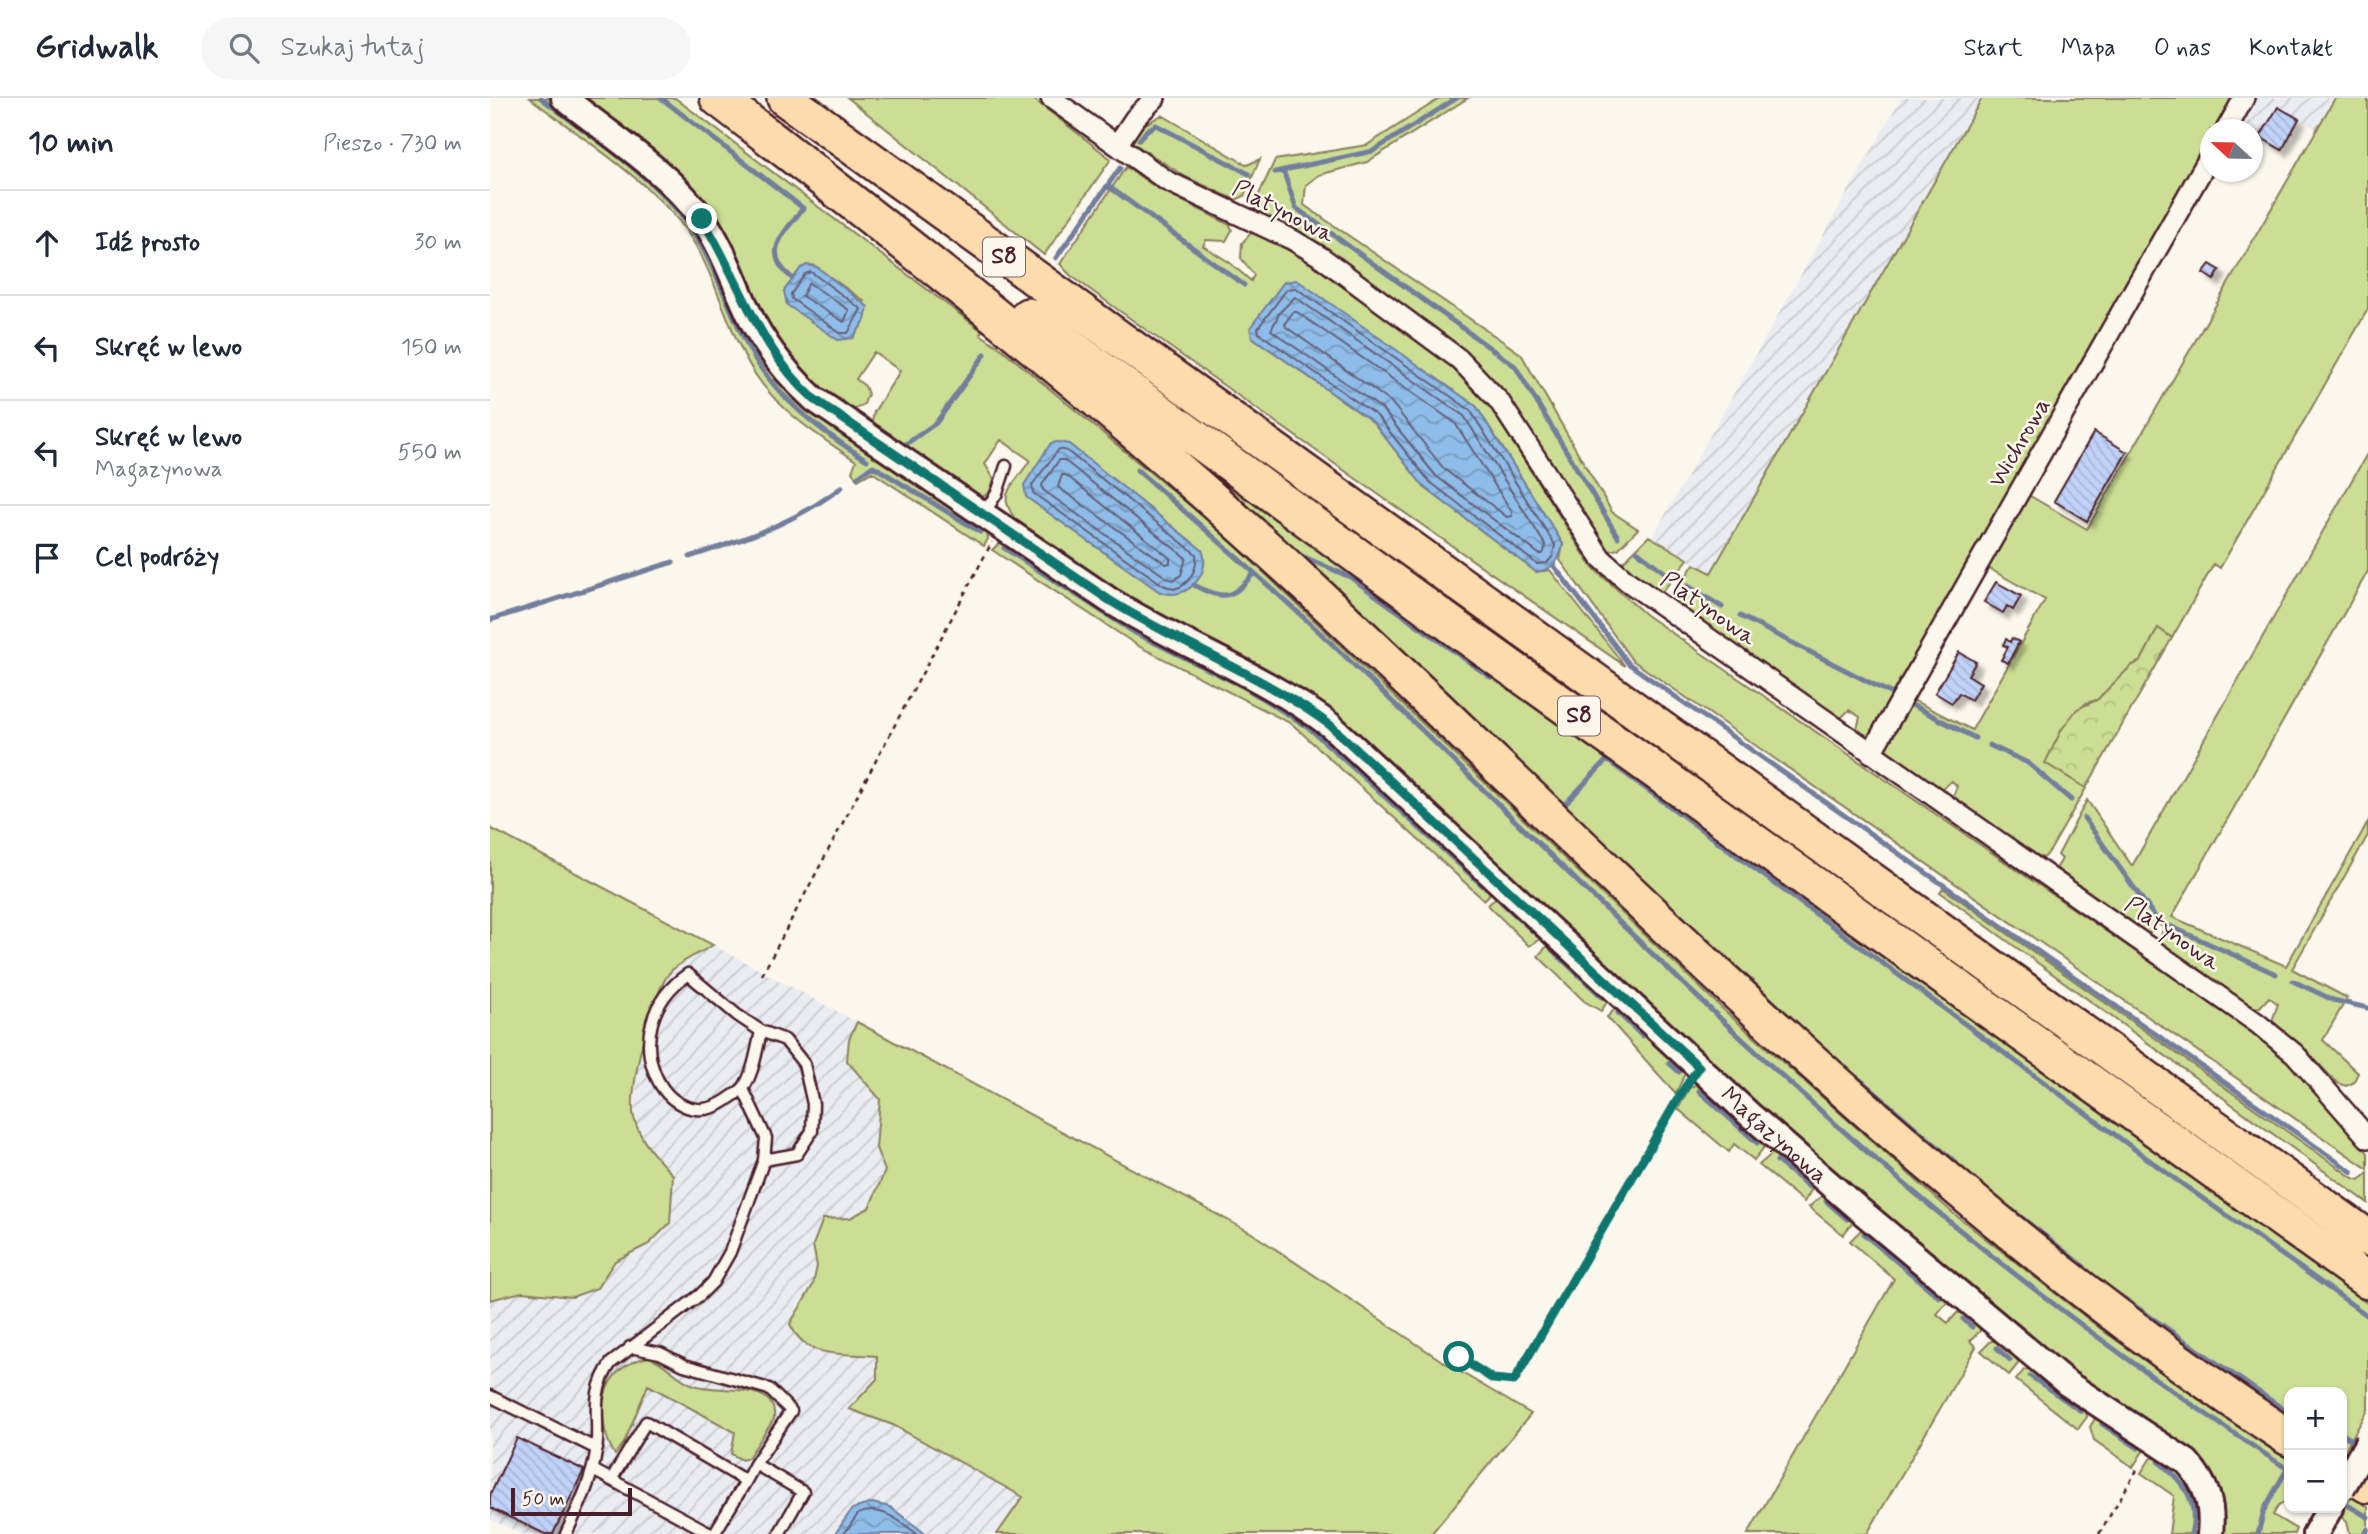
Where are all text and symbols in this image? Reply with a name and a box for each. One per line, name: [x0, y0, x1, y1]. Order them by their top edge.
search box: [201, 17, 691, 80]
text: Gridwalk: [35, 26, 159, 70]
icon: search: [225, 29, 263, 67]
text: Szukaj tutaj: [281, 31, 424, 65]
text: Start: [1964, 33, 2023, 64]
text: Mapa: [2061, 33, 2116, 64]
text: O nas: [2154, 33, 2211, 64]
text: Kontakt: [2249, 33, 2333, 64]
north arrow: [2200, 119, 2263, 182]
text: 10 min: [28, 124, 114, 163]
text: Pieszo · 730 m: [323, 129, 462, 159]
street label: Platynowa: [1227, 173, 1340, 251]
route end: [686, 203, 717, 234]
icon: ahead: [28, 224, 66, 262]
text: Idź prosto: [95, 226, 200, 260]
text: 30 m: [414, 228, 462, 258]
road number: S8: [983, 238, 1025, 276]
icon: left: [28, 329, 66, 367]
text: Skręć w lewo: [95, 331, 242, 365]
text: 150 m: [401, 333, 462, 363]
street label: Wichrowa: [1982, 392, 2058, 494]
text: Skręć w lewo: [95, 421, 242, 455]
icon: left: [28, 434, 66, 472]
text: 550 m: [398, 438, 462, 468]
text: Magazynowa: [95, 455, 223, 485]
icon: arrive: [28, 539, 66, 577]
text: Cel podróży: [95, 541, 219, 575]
street label: Platynowa: [1654, 565, 1763, 654]
road number: S8: [1558, 696, 1600, 736]
street label: Platynowa: [2118, 890, 2227, 979]
street label: Magazynowa: [1714, 1080, 1834, 1191]
route start: [1443, 1341, 1474, 1372]
map controls: [2284, 1387, 2347, 1513]
button: +: [2284, 1387, 2347, 1450]
button: −: [2284, 1450, 2347, 1513]
scale bar: [511, 1485, 632, 1517]
text: 50 m: [522, 1487, 565, 1512]

